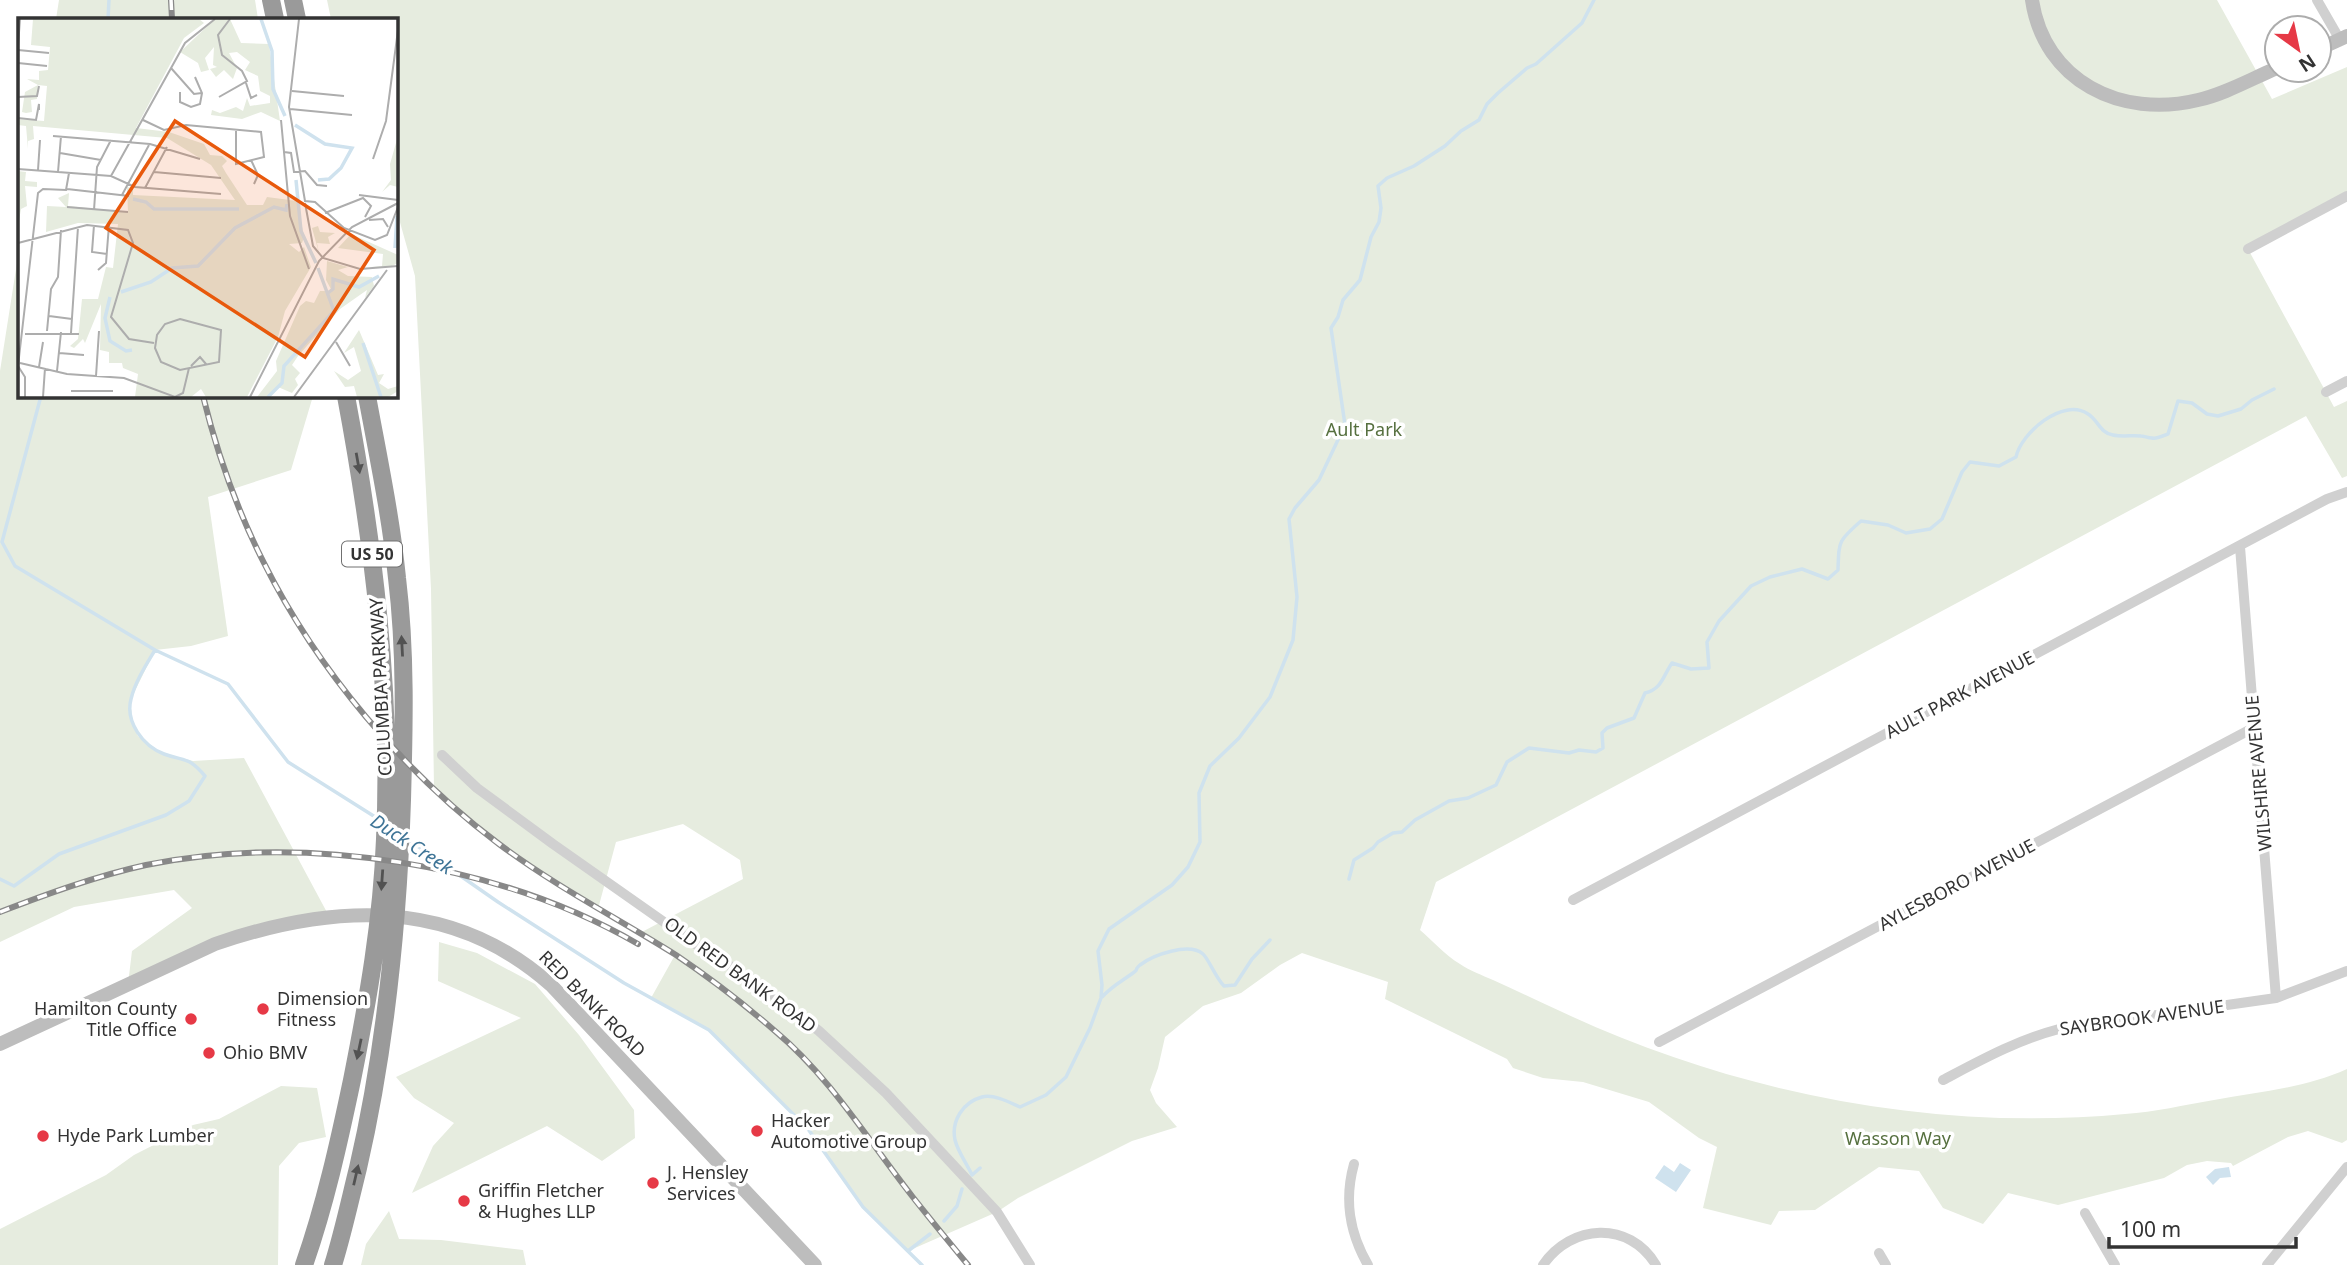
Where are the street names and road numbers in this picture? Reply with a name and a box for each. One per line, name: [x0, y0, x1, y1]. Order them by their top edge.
road number: US 50: [342, 541, 402, 566]
street label: COLUMBIA PARKWAY: [363, 597, 397, 777]
street label: AULT PARK AVENUE: [1881, 645, 2038, 744]
street label: WILSHIRE AVENUE: [2239, 694, 2277, 852]
street label: AYLESBORO AVENUE: [1874, 833, 2039, 936]
street label: OLD RED BANK ROAD: [660, 911, 821, 1038]
street label: RED BANK ROAD: [534, 945, 651, 1062]
street label: SAYBROOK AVENUE: [2058, 994, 2226, 1040]

